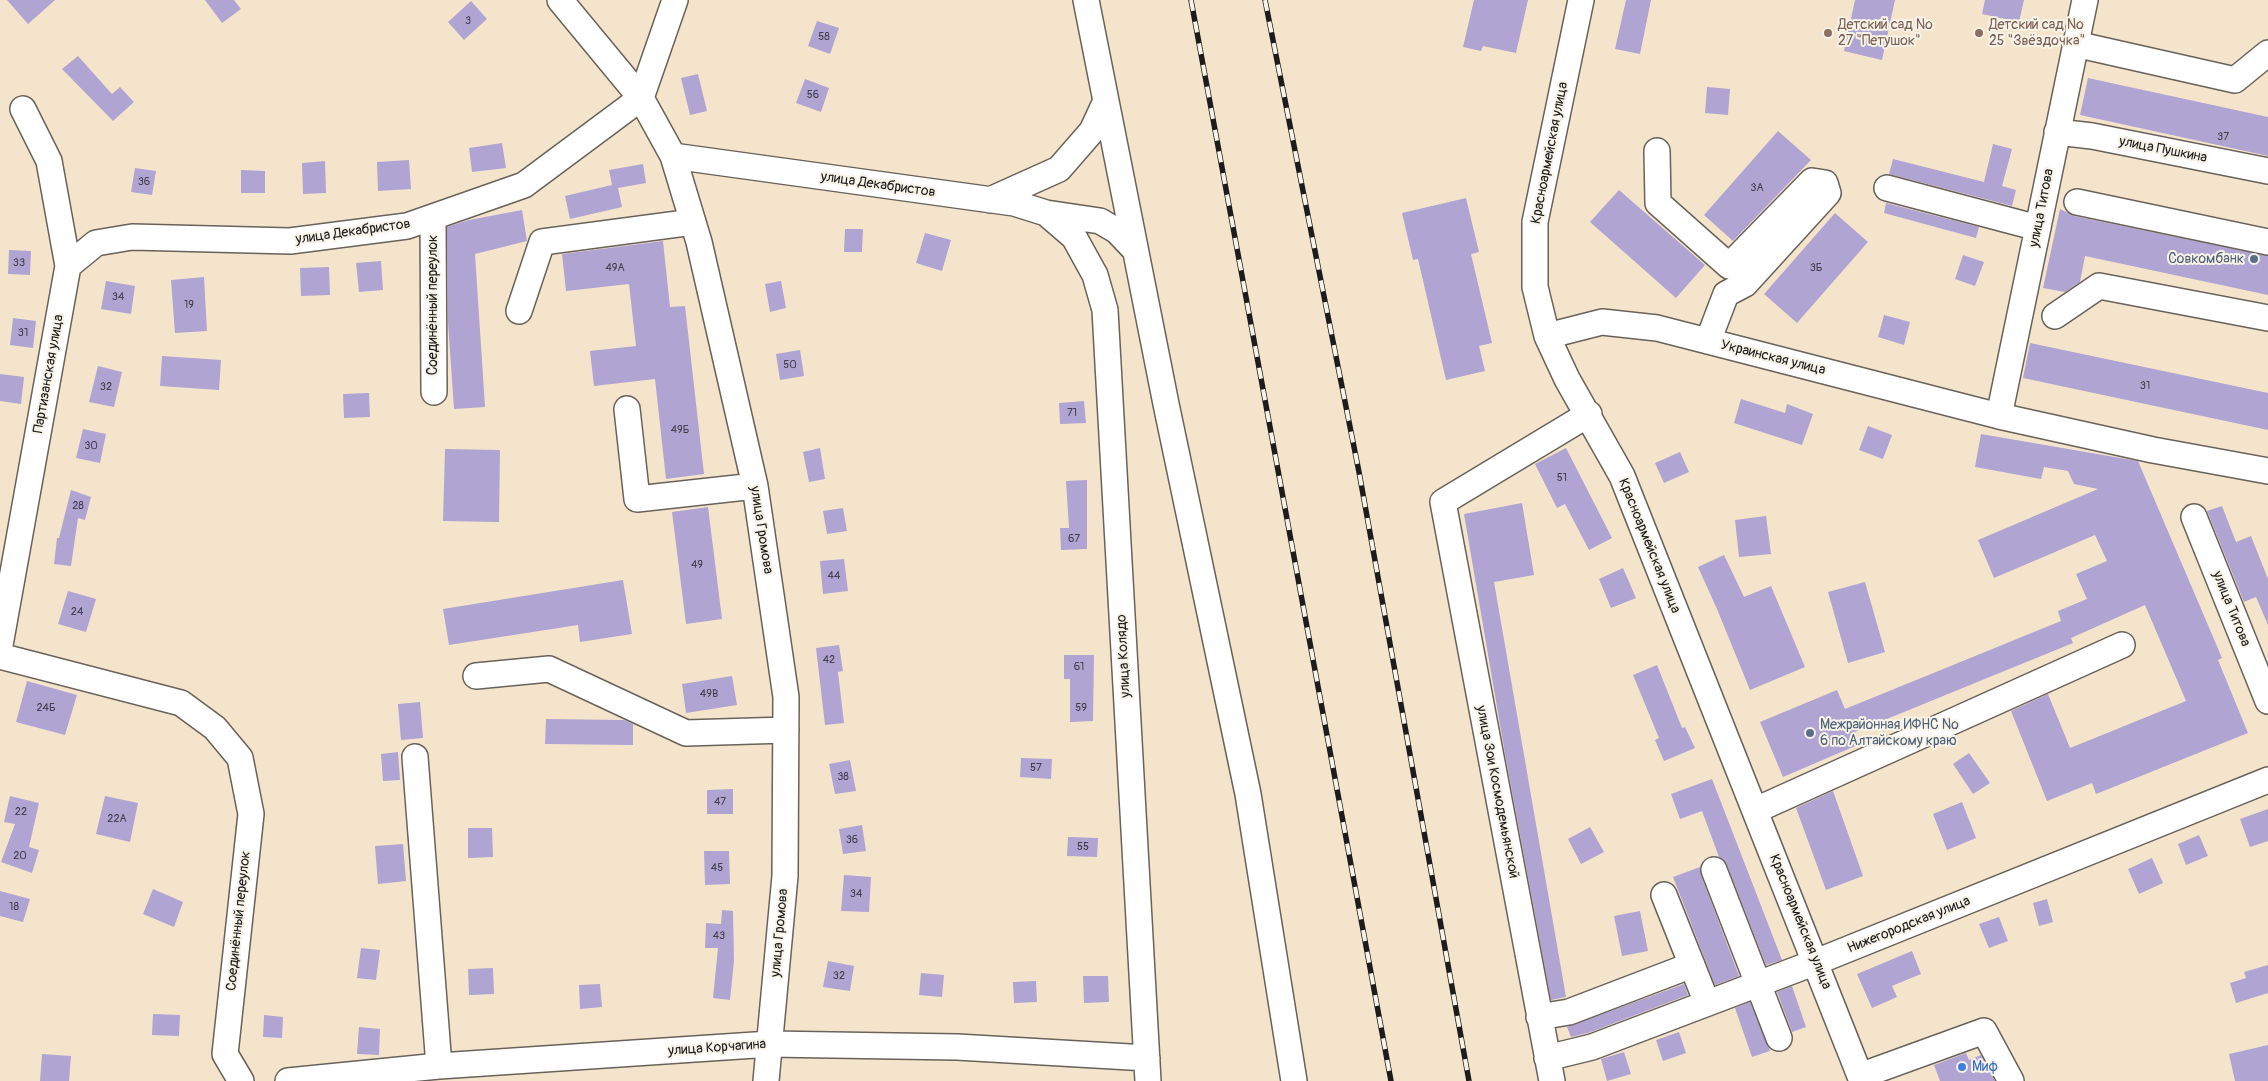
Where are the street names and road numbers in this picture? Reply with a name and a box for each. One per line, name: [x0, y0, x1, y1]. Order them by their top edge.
street label: Красноармейская улица: [1528, 81, 1572, 225]
street label: улица Пушкина: [2118, 133, 2208, 167]
street label: улица Титова: [2026, 167, 2058, 249]
street label: улица Декабристов: [820, 169, 936, 201]
street label: улица Декабристов: [295, 216, 411, 248]
street label: Соединённый переулок: [425, 235, 441, 375]
street label: Партизанская улица: [30, 313, 68, 435]
street label: Украинская улица: [1719, 337, 1827, 379]
street label: Красноармейская улица: [1614, 476, 1684, 616]
street label: улица Громова: [746, 485, 776, 575]
street label: улица Титова: [2208, 569, 2254, 649]
street label: улица Колядо: [1113, 614, 1135, 698]
street label: улица Зои Космодемьянской: [1472, 704, 1522, 880]
street label: Соединённый переулок: [223, 850, 255, 992]
street label: Красноармейская улица: [1765, 852, 1835, 992]
street label: улица Громова: [768, 888, 792, 978]
street label: Нижегородская улица: [1845, 893, 1973, 957]
street label: улица Корчагина: [667, 1036, 767, 1060]

